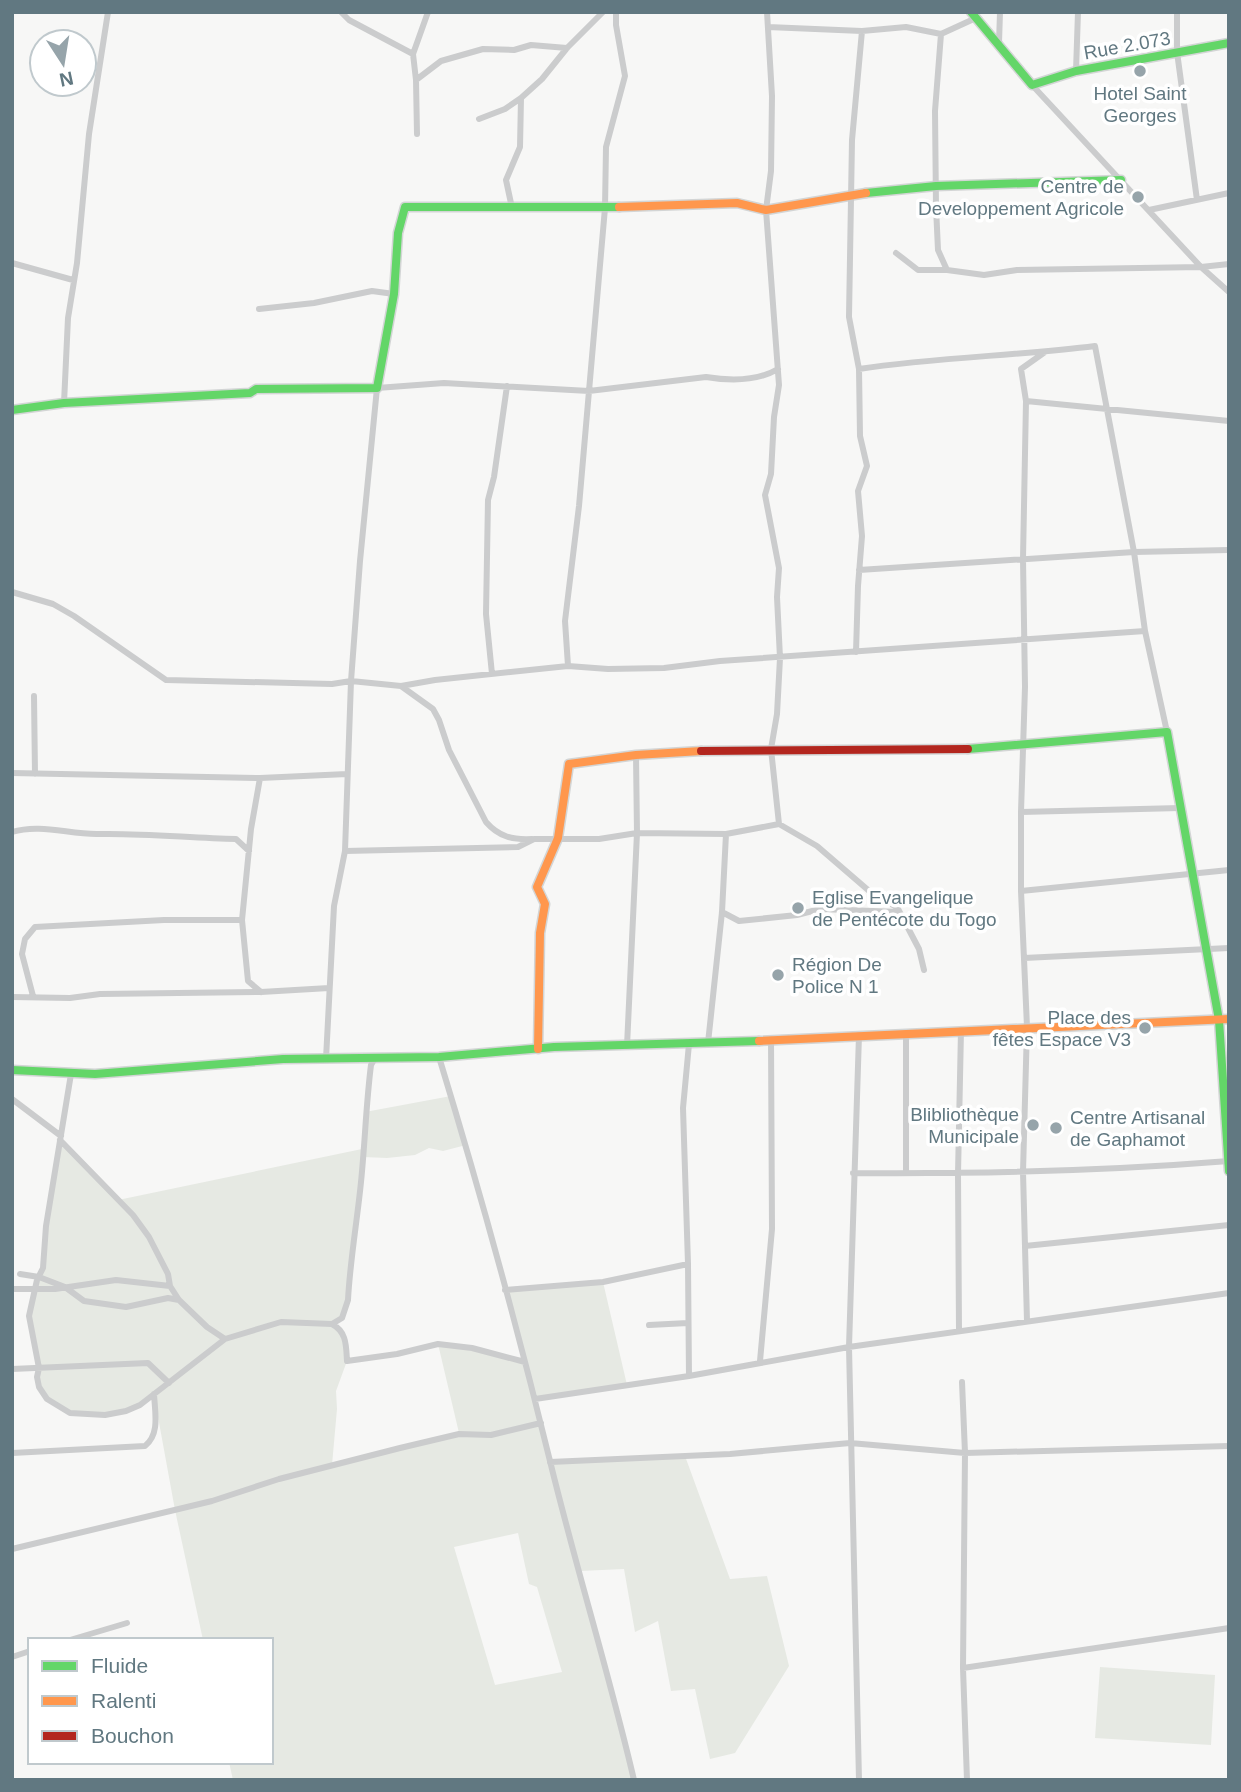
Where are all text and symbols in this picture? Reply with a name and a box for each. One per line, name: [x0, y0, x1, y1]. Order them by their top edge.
north arrow: [28, 28, 98, 98]
street label: Rue 2.073: [1082, 28, 1172, 63]
marker: Hotel Saint Georges: [1132, 63, 1148, 79]
text: N: [58, 67, 75, 91]
place label: Hotel Saint Georges: [1094, 83, 1187, 126]
place label: Centre de Developpement Agricole: [918, 176, 1124, 219]
marker: Centre de Developpement Agricole: [1130, 189, 1146, 205]
place label: Eglise Evangelique de Pentécote du Togo: [812, 887, 997, 930]
marker: Eglise Evangelique de Pentécote du Togo: [790, 900, 806, 916]
place label: Région De Police N 1: [792, 954, 882, 997]
marker: Région De Police N 1: [770, 967, 786, 983]
place label: Place des fêtes Espace V3: [993, 1007, 1131, 1050]
marker: Place des fêtes Espace V3: [1137, 1020, 1153, 1036]
place label: Blibliothèque Municipale: [910, 1104, 1019, 1147]
place label: Centre Artisanal de Gaphamot: [1070, 1107, 1205, 1150]
marker: Blibliothèque Municipale: [1025, 1117, 1041, 1133]
marker: Centre Artisanal de Gaphamot: [1048, 1120, 1064, 1136]
legend: [28, 1638, 273, 1764]
text: Fluide: [91, 1654, 148, 1677]
text: Ralenti: [91, 1689, 156, 1712]
text: Bouchon: [91, 1724, 174, 1747]

